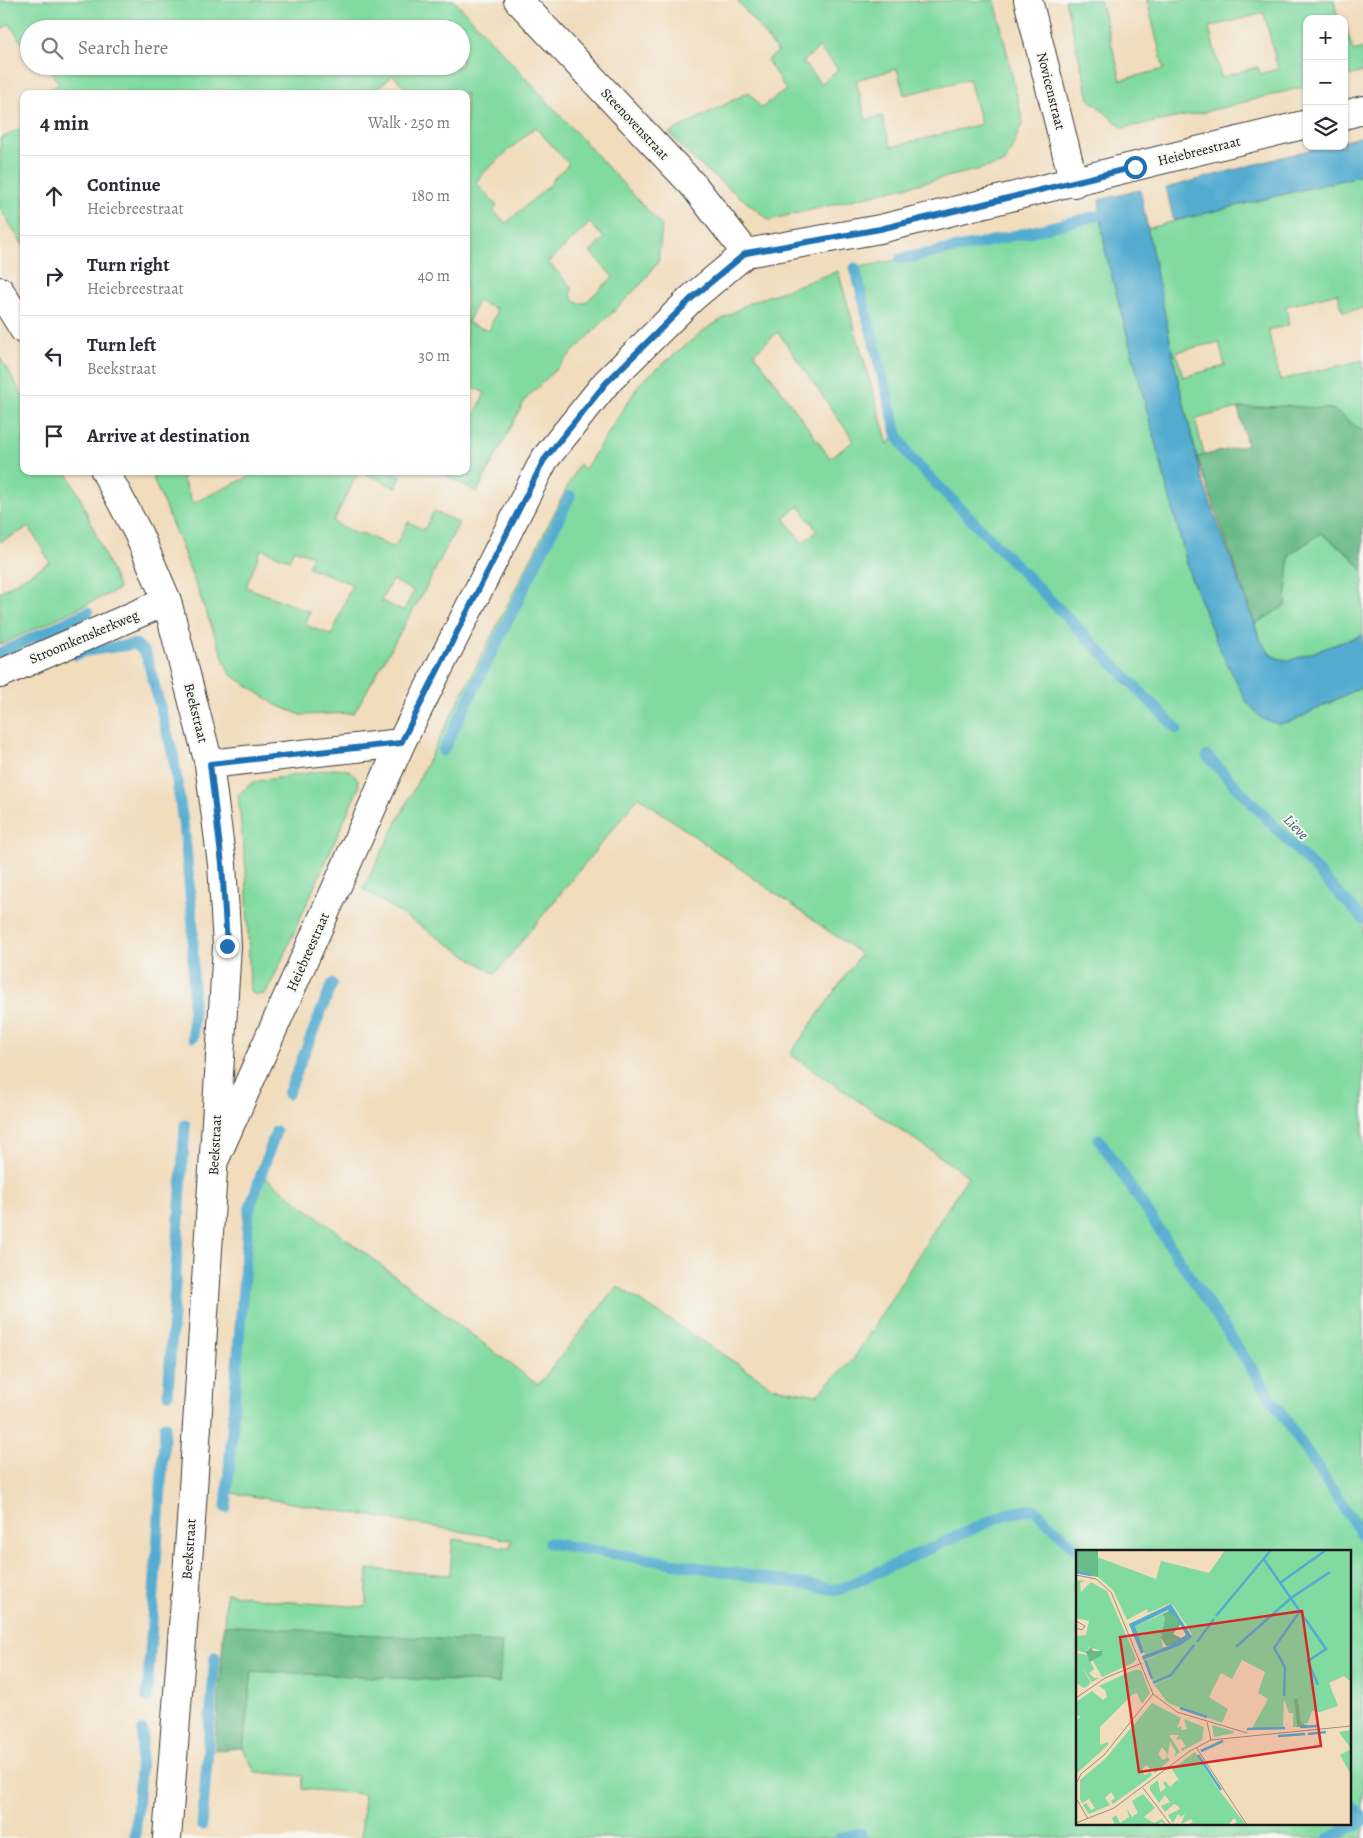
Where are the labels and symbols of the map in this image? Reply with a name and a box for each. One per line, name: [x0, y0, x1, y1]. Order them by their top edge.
street label: Novicenstraat: [1032, 50, 1070, 132]
street label: Steenovenstraat: [597, 84, 674, 164]
street label: Heiebreestraat: [1156, 131, 1243, 170]
route start: [1124, 156, 1147, 179]
street label: Stroomkenskerkweg: [26, 605, 142, 669]
street label: Beekstraat: [179, 681, 213, 745]
water label: Lieve: [1279, 810, 1313, 844]
street label: Heiebreestraat: [282, 909, 334, 995]
route end: [216, 935, 239, 958]
street label: Beekstraat: [204, 1114, 226, 1176]
street label: Beekstraat: [177, 1518, 201, 1580]
inset map: [1076, 1550, 1350, 1826]

